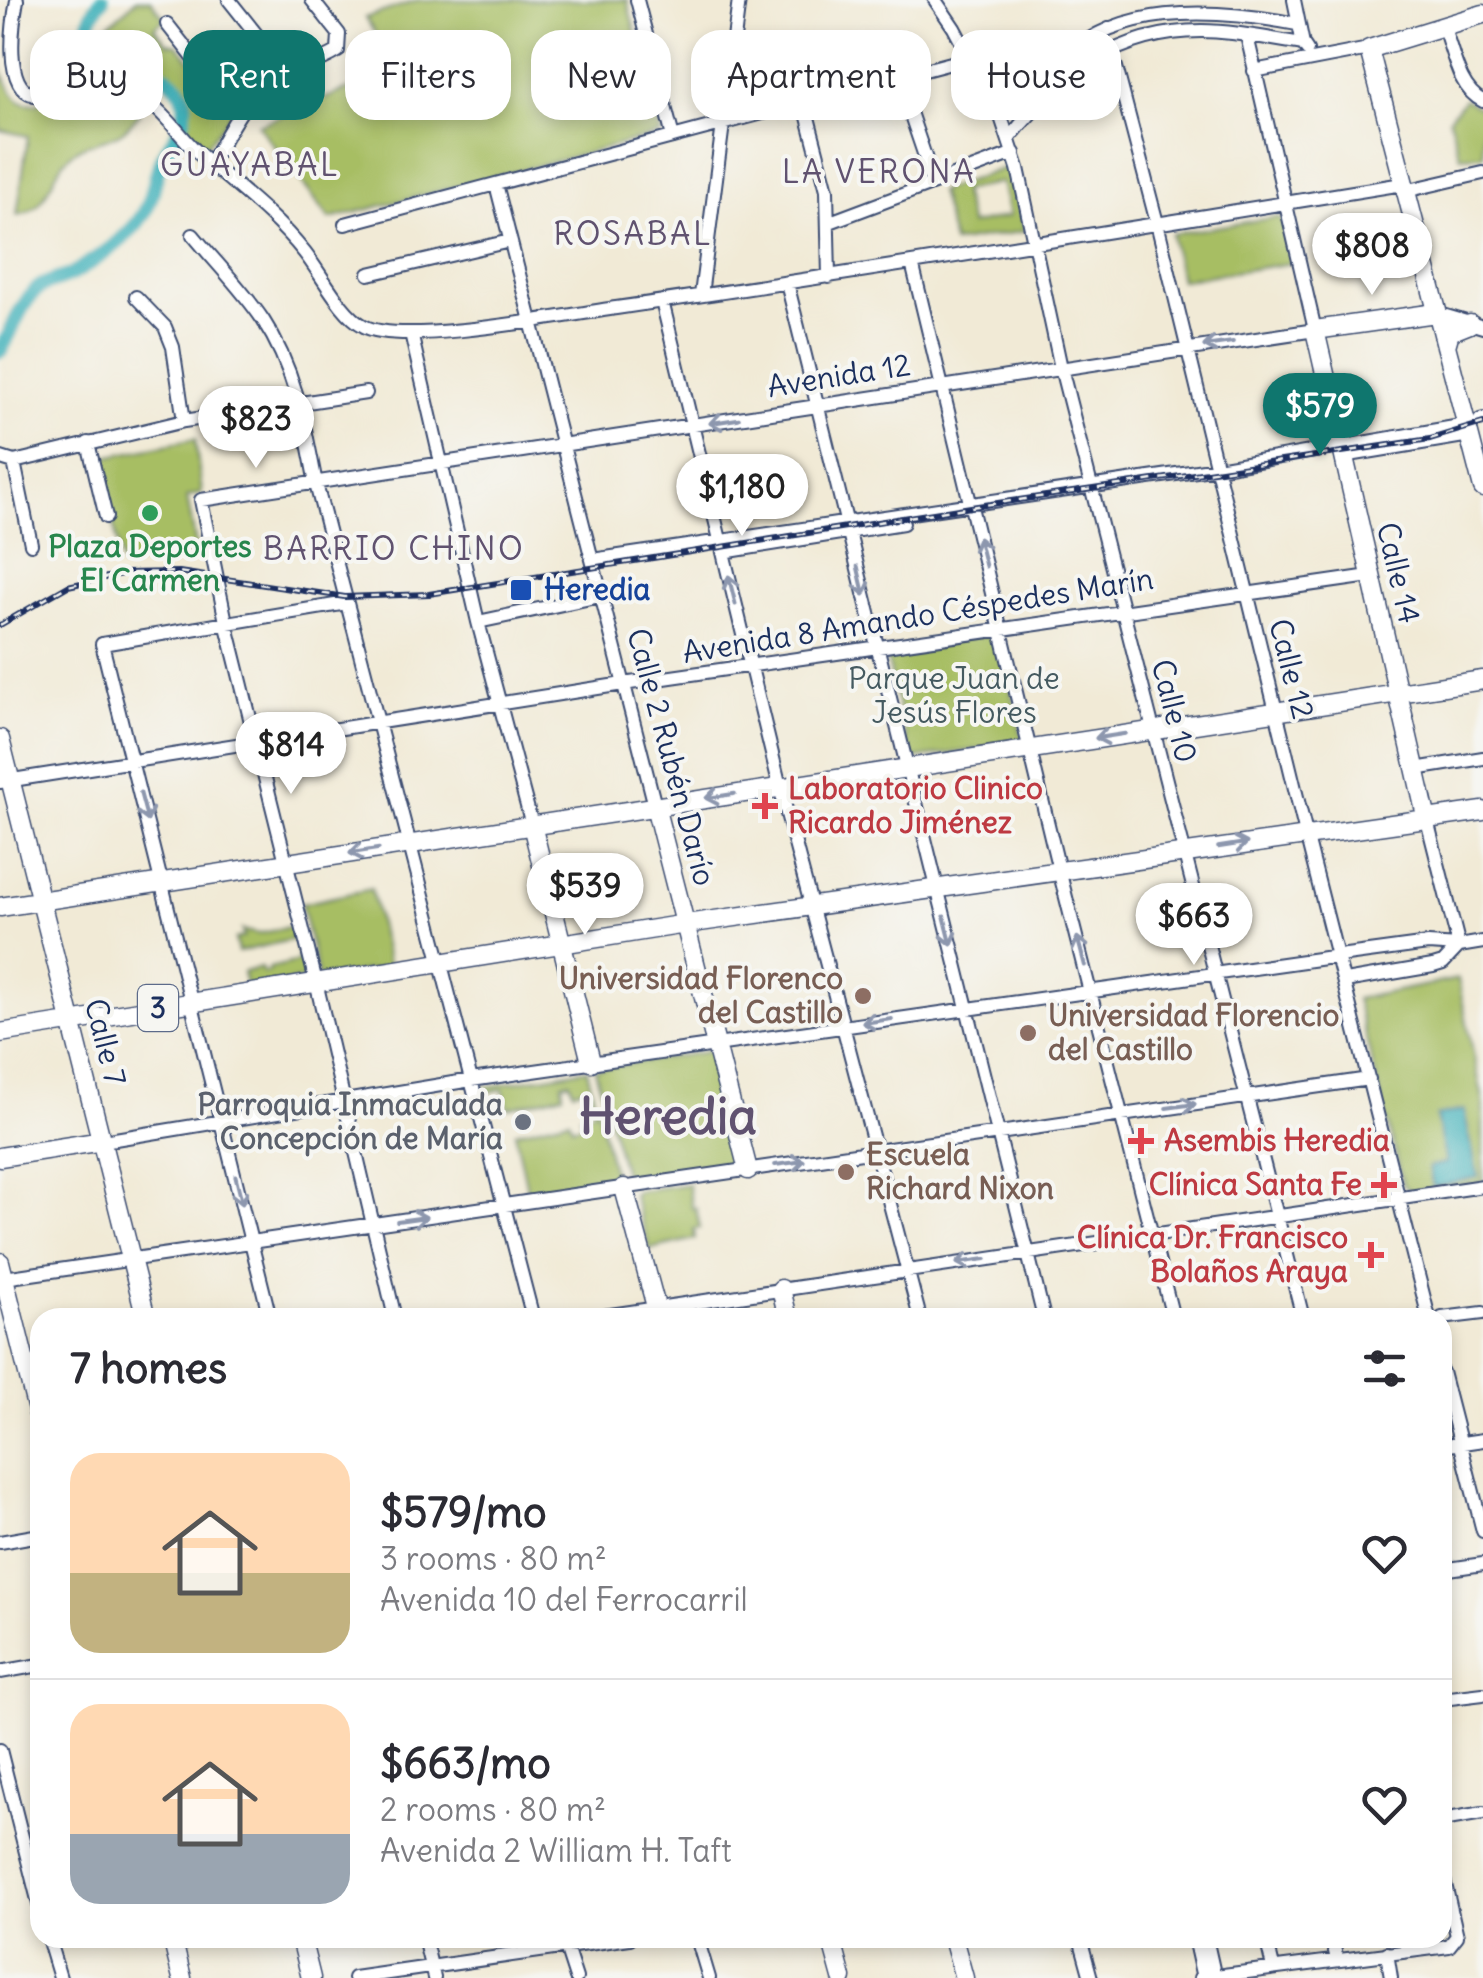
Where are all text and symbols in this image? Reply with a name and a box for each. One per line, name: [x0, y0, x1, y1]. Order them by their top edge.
chip: Buy: [30, 30, 163, 120]
chip: Rent: [183, 30, 325, 120]
chip: Filters: [345, 30, 511, 120]
chip: New: [531, 30, 671, 120]
chip: Apartment: [691, 30, 931, 120]
chip: House: [951, 30, 1121, 120]
district label: GUAYABAL: [160, 144, 340, 185]
district label: LA VERONA: [782, 151, 976, 192]
district label: ROSABAL: [553, 213, 713, 254]
pin: $808: [1313, 213, 1431, 298]
text: $808: [1334, 225, 1410, 266]
one-way arrow: [1202, 335, 1235, 353]
street label: Avenida 12: [765, 345, 913, 405]
pin: $579: [1261, 373, 1379, 458]
text: $579: [1285, 385, 1355, 426]
pin: $823: [197, 386, 315, 471]
text: $823: [220, 398, 292, 439]
one-way arrow: [708, 413, 741, 431]
pin: $1,180: [661, 454, 823, 539]
text: $1,180: [698, 466, 786, 507]
marker: Plaza Deportes El Carmen: [139, 502, 161, 524]
street label: Calle 14: [1369, 518, 1429, 627]
place label: Plaza Deportes El Carmen: [48, 527, 252, 599]
district label: BARRIO CHINO: [263, 528, 525, 569]
one-way arrow: [972, 537, 990, 569]
street label: Avenida 8 Amando Céspedes Marín: [680, 559, 1156, 671]
one-way arrow: [853, 564, 871, 596]
place label: Heredia: [544, 570, 651, 608]
one-way arrow: [722, 575, 741, 606]
marker: Heredia: [508, 577, 534, 603]
street label: Calle 12: [1261, 615, 1323, 723]
street label: Calle 2 Rubén Darío: [619, 624, 725, 890]
street label: Calle 10: [1144, 655, 1206, 766]
park label: Parque Juan de Jesús Flores: [848, 659, 1060, 731]
pin: $814: [232, 712, 350, 797]
text: $814: [257, 724, 325, 765]
one-way arrow: [1094, 727, 1127, 746]
place label: Laboratorio Clinico Ricardo Jiménez: [788, 769, 1043, 841]
one-way arrow: [704, 787, 736, 806]
one-way arrow: [135, 791, 154, 822]
marker: Laboratorio Clinico Ricardo Jiménez: [752, 793, 778, 819]
one-way arrow: [1217, 836, 1249, 854]
one-way arrow: [348, 842, 381, 860]
pin: $539: [526, 853, 644, 938]
text: $539: [549, 865, 621, 906]
pin: $663: [1135, 883, 1253, 968]
text: $663: [1158, 895, 1230, 936]
one-way arrow: [939, 915, 958, 946]
one-way arrow: [1070, 936, 1089, 967]
place label: Universidad Florenco del Castillo: [559, 959, 843, 1031]
road number: 3: [138, 985, 178, 1031]
marker: Universidad Florenco del Castillo: [852, 985, 874, 1007]
street label: Calle 7: [77, 994, 135, 1089]
place label: Universidad Florencio del Castillo: [1048, 996, 1339, 1068]
one-way arrow: [861, 1012, 894, 1030]
marker: Universidad Florencio del Castillo: [1017, 1022, 1039, 1044]
place label: Parroquia Inmaculada Concepción de María: [198, 1085, 503, 1157]
district label: Heredia: [579, 1085, 757, 1148]
one-way arrow: [1164, 1097, 1197, 1115]
marker: Parroquia Inmaculada Concepción de María: [512, 1111, 534, 1133]
place label: Asembis Heredia: [1164, 1121, 1390, 1159]
marker: Asembis Heredia: [1128, 1128, 1154, 1154]
place label: Escuela Richard Nixon: [866, 1135, 1054, 1207]
one-way arrow: [773, 1154, 806, 1172]
marker: Escuela Richard Nixon: [835, 1161, 857, 1183]
place label: Clínica Santa Fe: [1149, 1165, 1362, 1203]
marker: Clínica Santa Fe: [1371, 1172, 1397, 1198]
one-way arrow: [231, 1173, 249, 1205]
one-way arrow: [396, 1209, 428, 1227]
place label: Clínica Dr. Francisco Bolaños Araya: [1077, 1218, 1348, 1290]
marker: Clínica Dr. Francisco Bolaños Araya: [1358, 1242, 1384, 1268]
one-way arrow: [955, 1253, 988, 1271]
icon: filters: [1357, 1341, 1412, 1396]
text: 7 homes: [70, 1342, 227, 1394]
text: $579/mo: [380, 1486, 547, 1538]
icon: home: [150, 1493, 270, 1613]
icon: heart: [1357, 1526, 1412, 1581]
text: 3 rooms · 80 m²: [380, 1538, 607, 1579]
text: Avenida 10 del Ferrocarril: [380, 1579, 748, 1620]
text: $663/mo: [380, 1737, 551, 1789]
icon: home: [150, 1744, 270, 1864]
icon: heart: [1357, 1777, 1412, 1832]
text: 2 rooms · 80 m²: [380, 1789, 606, 1830]
text: Avenida 2 William H. Taft: [380, 1830, 732, 1871]

